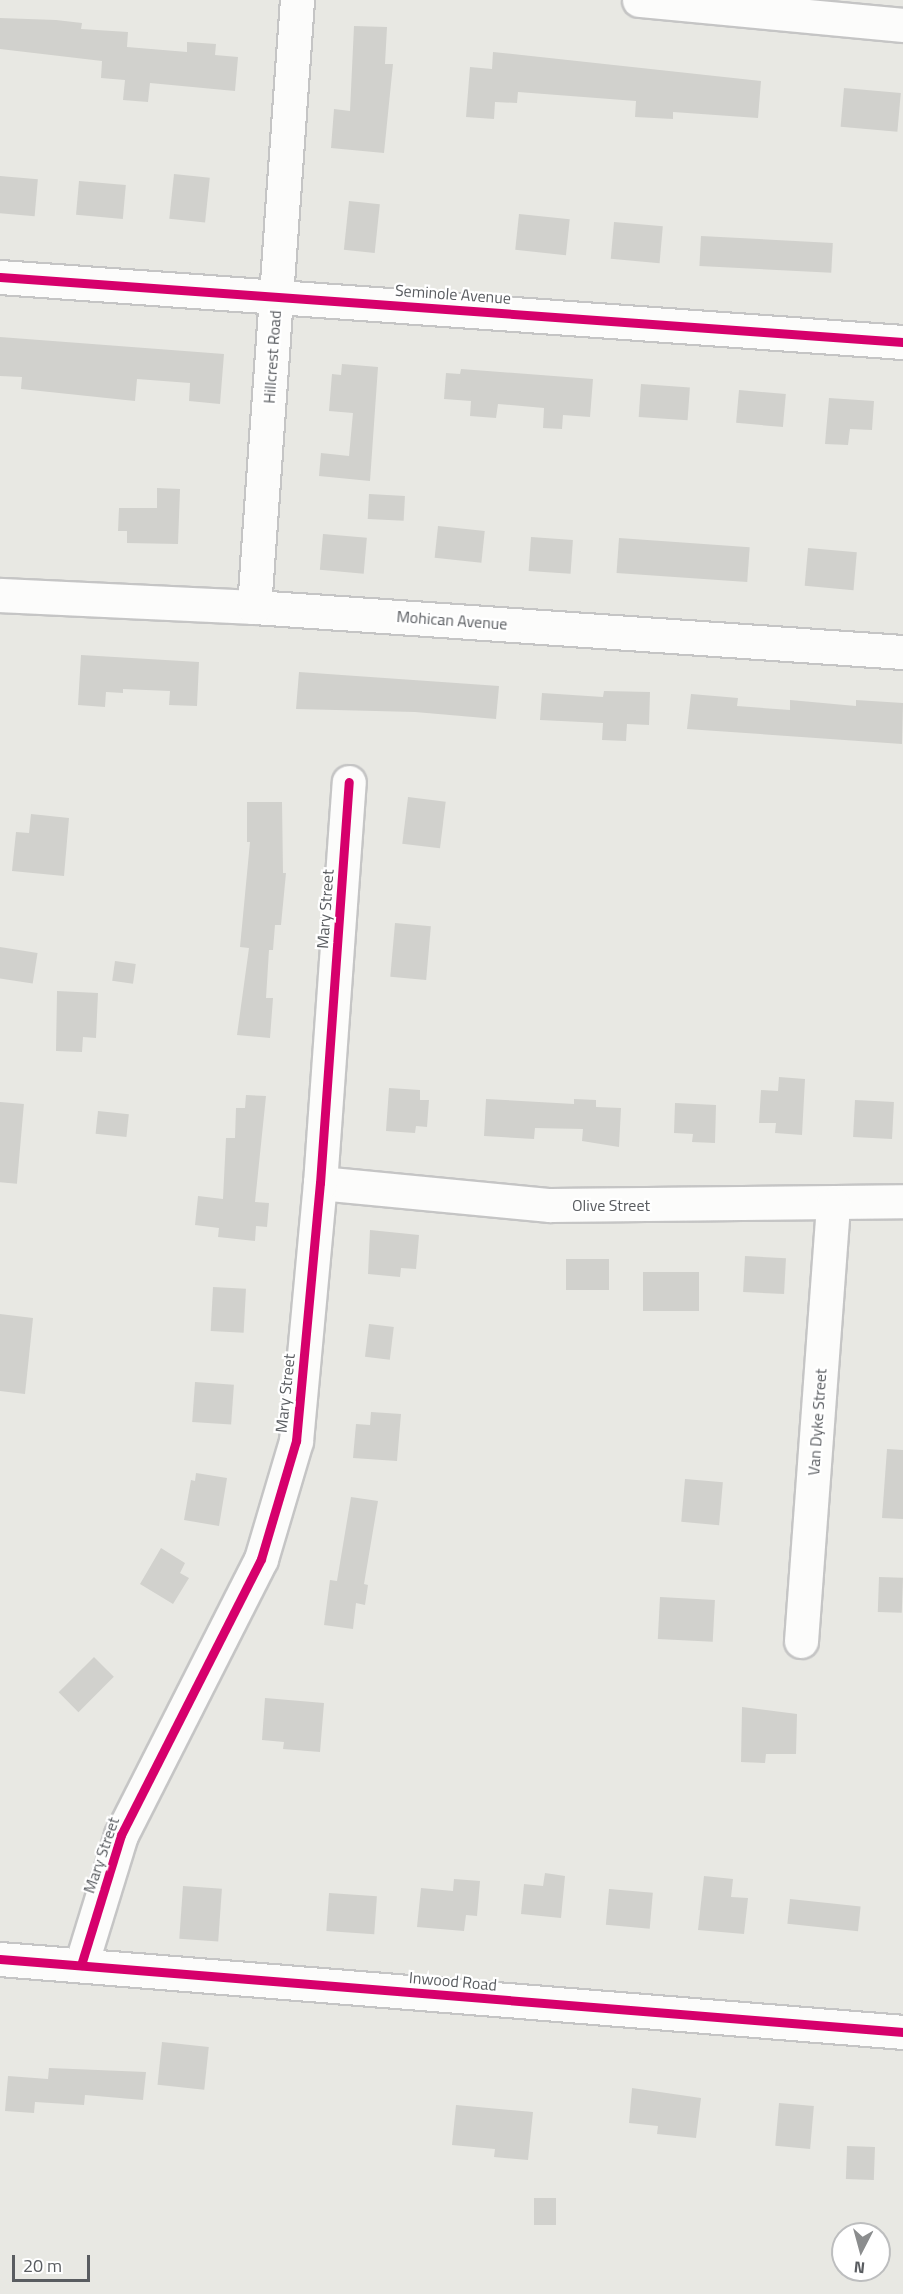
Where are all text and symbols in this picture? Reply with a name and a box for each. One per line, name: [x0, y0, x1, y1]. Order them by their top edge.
street label: Seminole Avenue: [394, 280, 512, 308]
street label: Hillcrest Road: [259, 310, 285, 404]
street label: Mohican Avenue: [396, 607, 508, 633]
street label: Mary Street: [313, 869, 337, 949]
street label: Olive Street: [572, 1195, 650, 1215]
street label: Mary Street: [271, 1352, 299, 1434]
street label: Van Dyke Street: [804, 1368, 830, 1476]
street label: Mary Street: [79, 1814, 123, 1896]
street label: Inwood Road: [408, 1968, 498, 1994]
north arrow: [831, 2222, 891, 2282]
scale bar: [15, 2243, 93, 2281]
text: 20 m: [23, 2252, 62, 2279]
text: N: [853, 2255, 866, 2280]

